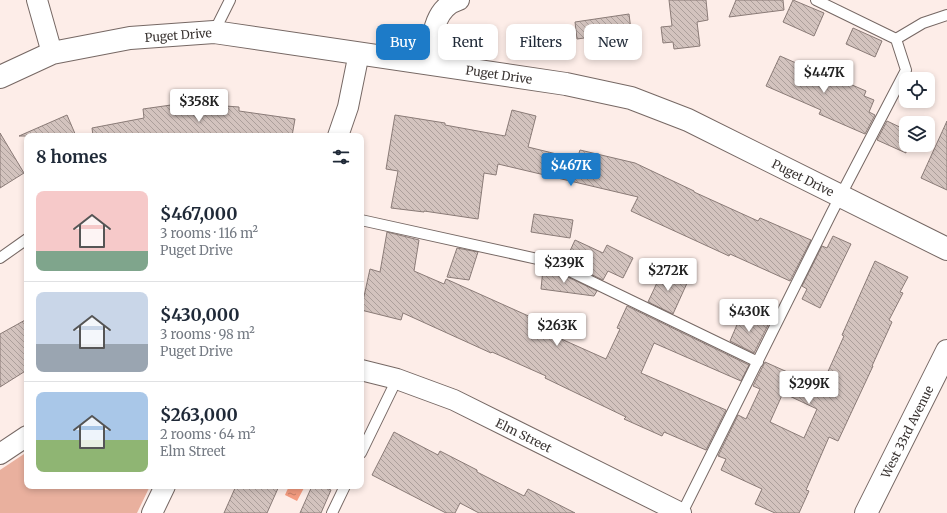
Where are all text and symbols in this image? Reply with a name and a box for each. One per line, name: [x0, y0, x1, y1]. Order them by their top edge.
chip: Buy: [376, 24, 430, 60]
chip: Rent: [438, 24, 498, 60]
chip: Filters: [506, 24, 576, 60]
chip: New: [584, 24, 642, 60]
street label: Puget Drive: [144, 25, 212, 44]
pin: $447K: [796, 60, 852, 94]
street label: Puget Drive: [465, 62, 533, 86]
text: $447K: [803, 64, 845, 81]
map controls: [899, 72, 935, 152]
button: locate: [899, 72, 935, 108]
pin: $358K: [171, 89, 227, 123]
text: $358K: [179, 93, 219, 110]
button: layers: [899, 116, 935, 152]
text: 8 homes: [36, 146, 107, 168]
icon: filters: [330, 146, 352, 168]
pin: $467K: [543, 153, 599, 187]
street label: Puget Drive: [770, 156, 837, 199]
text: $467K: [550, 157, 592, 174]
text: $467,000: [160, 203, 237, 225]
icon: home: [68, 207, 116, 255]
text: 3 rooms · 116 m²: [160, 225, 258, 242]
text: Puget Drive: [160, 242, 233, 259]
pin: $239K: [536, 250, 592, 284]
text: $239K: [544, 254, 584, 271]
pin: $272K: [640, 258, 696, 292]
text: $272K: [648, 262, 688, 279]
pin: $430K: [721, 299, 777, 333]
text: $430K: [728, 303, 770, 320]
text: $430,000: [160, 304, 239, 326]
icon: home: [68, 308, 116, 356]
pin: $263K: [529, 313, 585, 347]
text: $263K: [537, 317, 577, 334]
text: 3 rooms · 98 m²: [160, 326, 255, 343]
text: Puget Drive: [160, 343, 233, 360]
pin: $299K: [781, 371, 837, 405]
text: $299K: [788, 375, 830, 392]
street label: West 33rd Avenue: [877, 383, 936, 481]
text: $263,000: [160, 404, 238, 426]
icon: home: [68, 408, 116, 456]
street label: Elm Street: [493, 415, 555, 455]
text: 2 rooms · 64 m²: [160, 426, 256, 443]
text: Elm Street: [160, 443, 226, 460]

